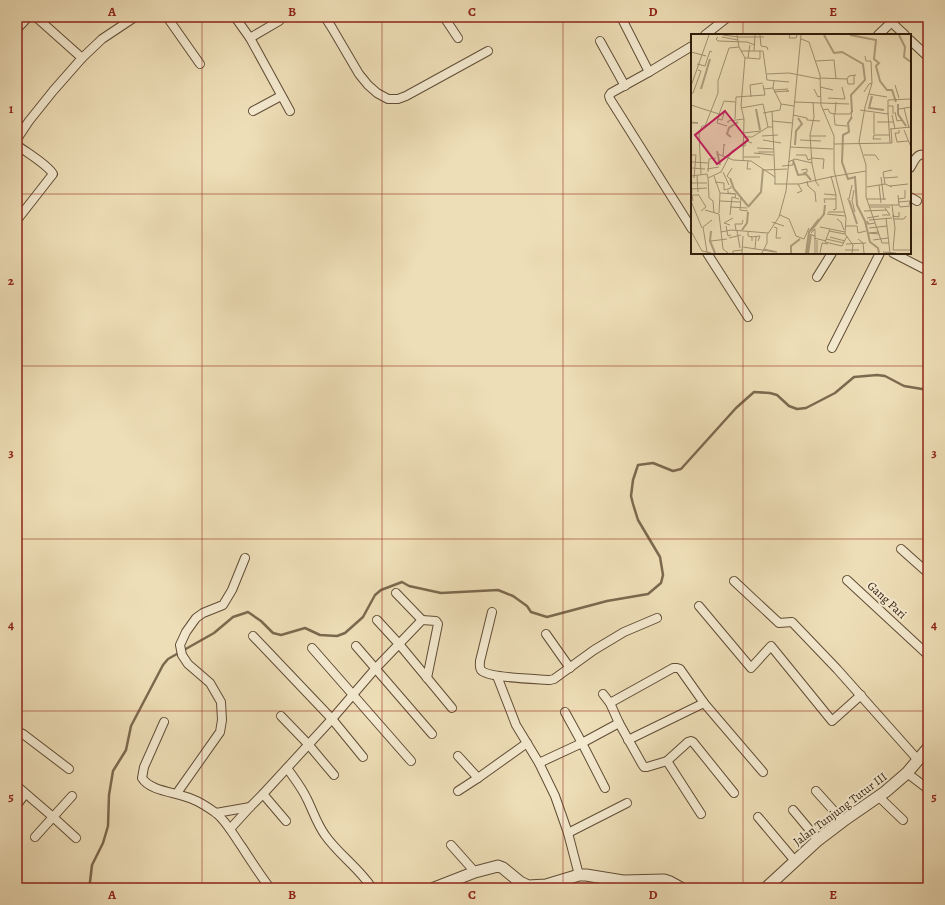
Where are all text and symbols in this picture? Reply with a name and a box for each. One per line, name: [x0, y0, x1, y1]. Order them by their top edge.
text: A: [107, 3, 117, 20]
text: B: [288, 3, 296, 20]
text: C: [468, 3, 476, 20]
text: D: [648, 3, 658, 20]
text: E: [829, 3, 837, 20]
inset map: [691, 34, 911, 254]
text: 1: [9, 100, 14, 117]
text: 1: [932, 100, 937, 117]
text: 2: [8, 272, 15, 289]
text: 2: [931, 272, 938, 289]
text: 3: [8, 444, 14, 461]
text: 3: [931, 444, 937, 461]
street label: Gang Pari: [864, 578, 910, 622]
text: 4: [8, 616, 14, 633]
text: 4: [931, 616, 937, 633]
street label: Jalan Tunjung Tutur III: [790, 768, 890, 850]
text: 5: [8, 788, 14, 805]
text: 5: [931, 788, 937, 805]
text: A: [107, 886, 117, 903]
text: B: [288, 886, 296, 903]
text: C: [468, 886, 476, 903]
text: D: [648, 886, 658, 903]
text: E: [829, 886, 837, 903]

